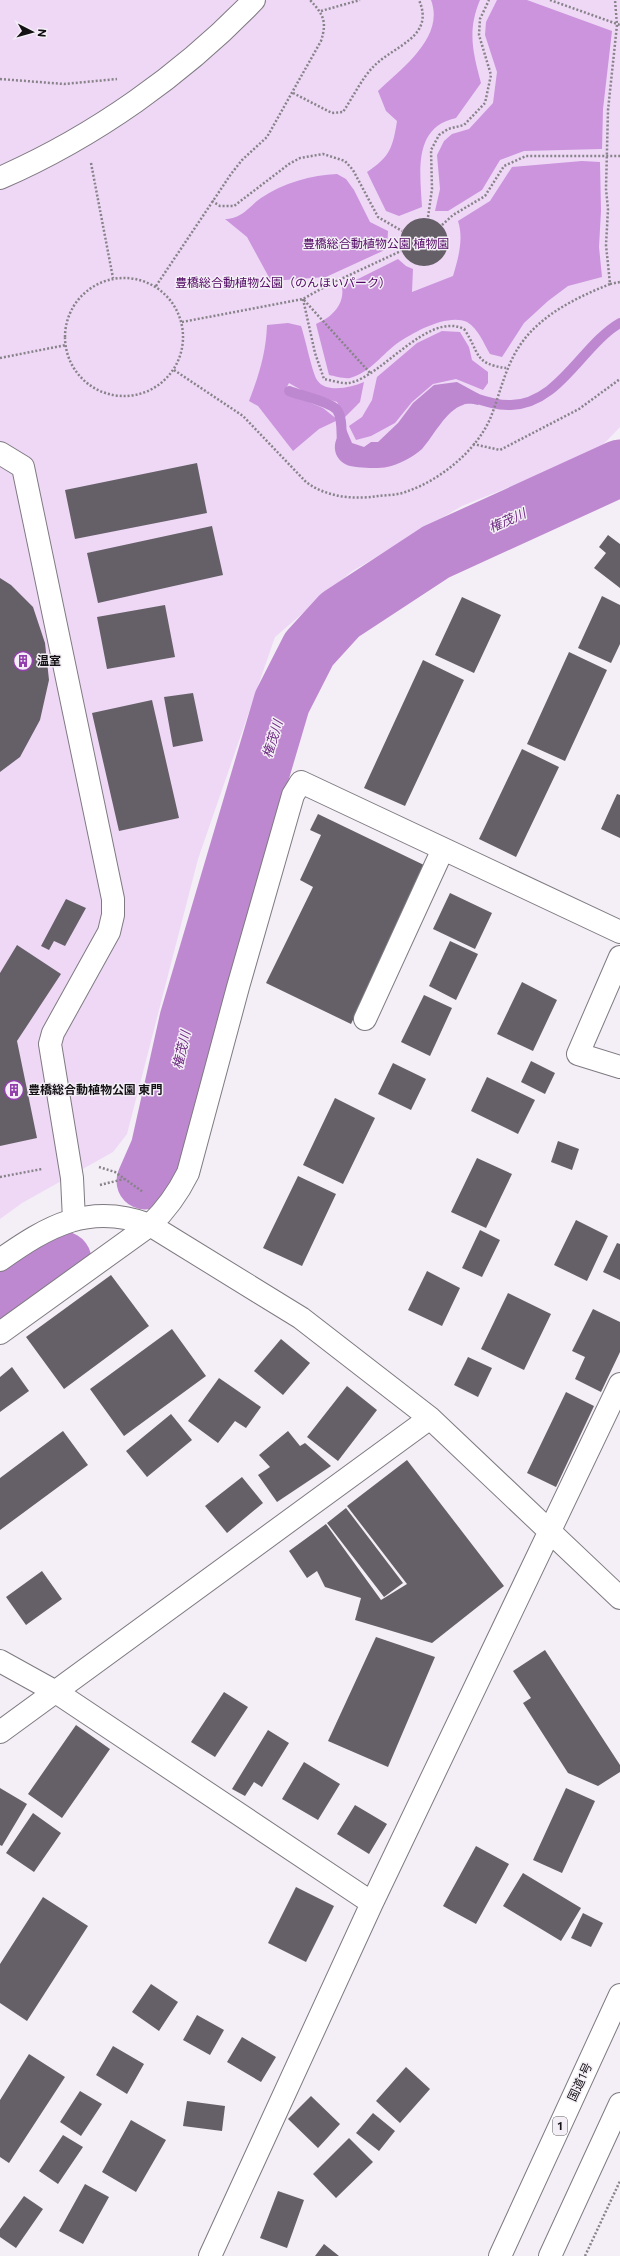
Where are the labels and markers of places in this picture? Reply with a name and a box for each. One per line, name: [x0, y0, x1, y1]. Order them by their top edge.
building icon: 温室: [12, 650, 34, 672]
place label: 温室: [37, 653, 61, 667]
building icon: 豊橋総合動植物公園 東門: [3, 1079, 25, 1101]
place label: 豊橋総合動植物公園 東門: [28, 1082, 162, 1096]

